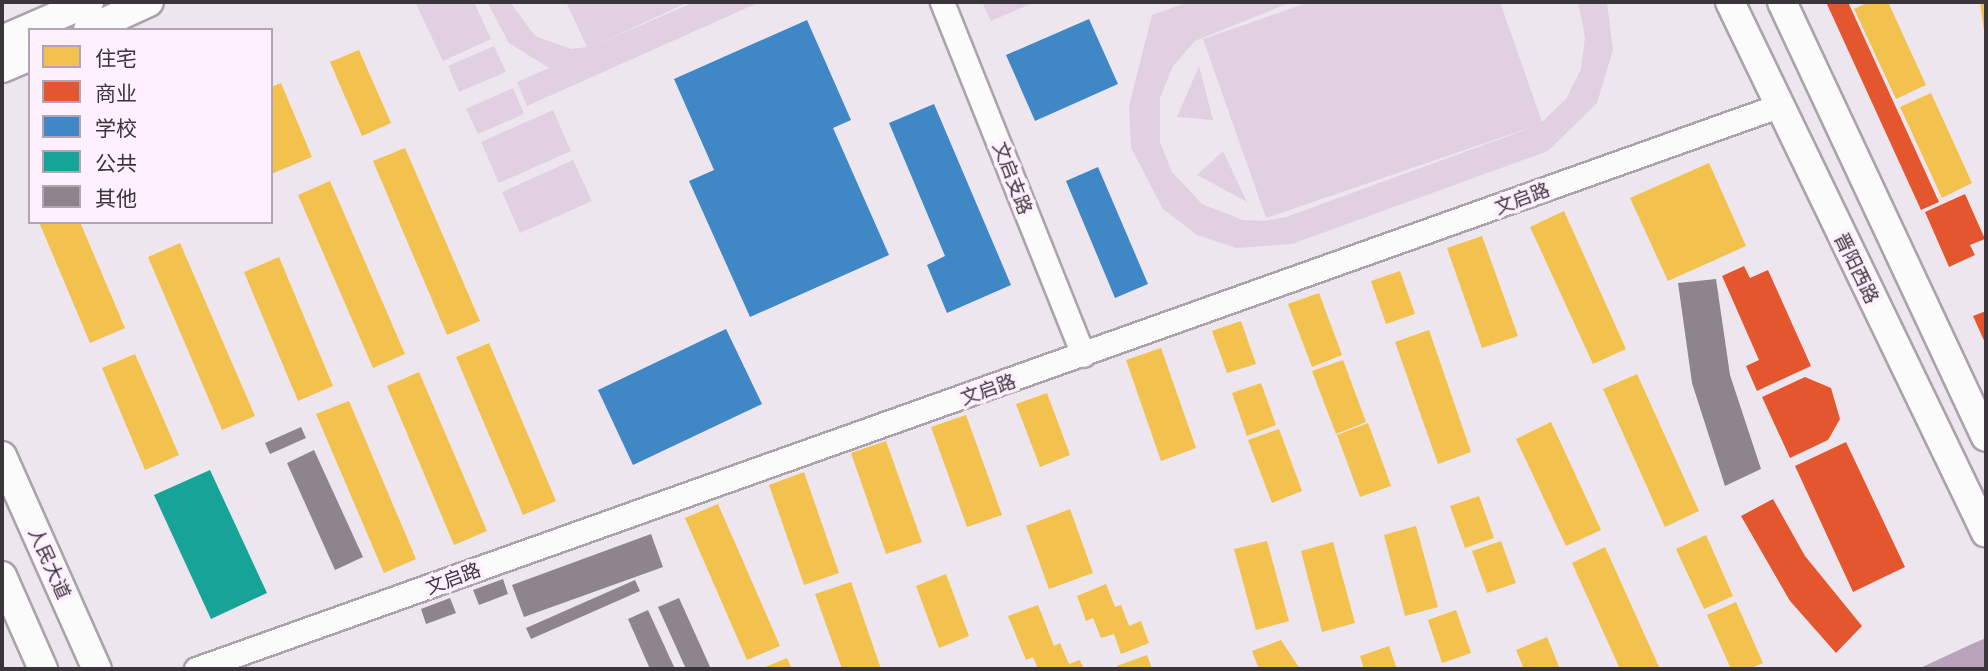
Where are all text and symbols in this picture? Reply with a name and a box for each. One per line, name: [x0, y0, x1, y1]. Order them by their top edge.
legend: [28, 28, 273, 224]
text: 住宅: [95, 45, 137, 70]
text: 商业: [95, 80, 137, 105]
text: 学校: [95, 115, 137, 140]
street label: 文启支路: [989, 138, 1037, 218]
text: 公共: [95, 150, 137, 175]
street label: 文启路: [1491, 178, 1553, 218]
text: 其他: [95, 185, 137, 210]
street label: 晋阳西路: [1830, 229, 1884, 307]
street label: 文启路: [957, 369, 1019, 409]
street label: 人民大道: [24, 524, 76, 602]
street label: 文启路: [422, 558, 484, 598]

